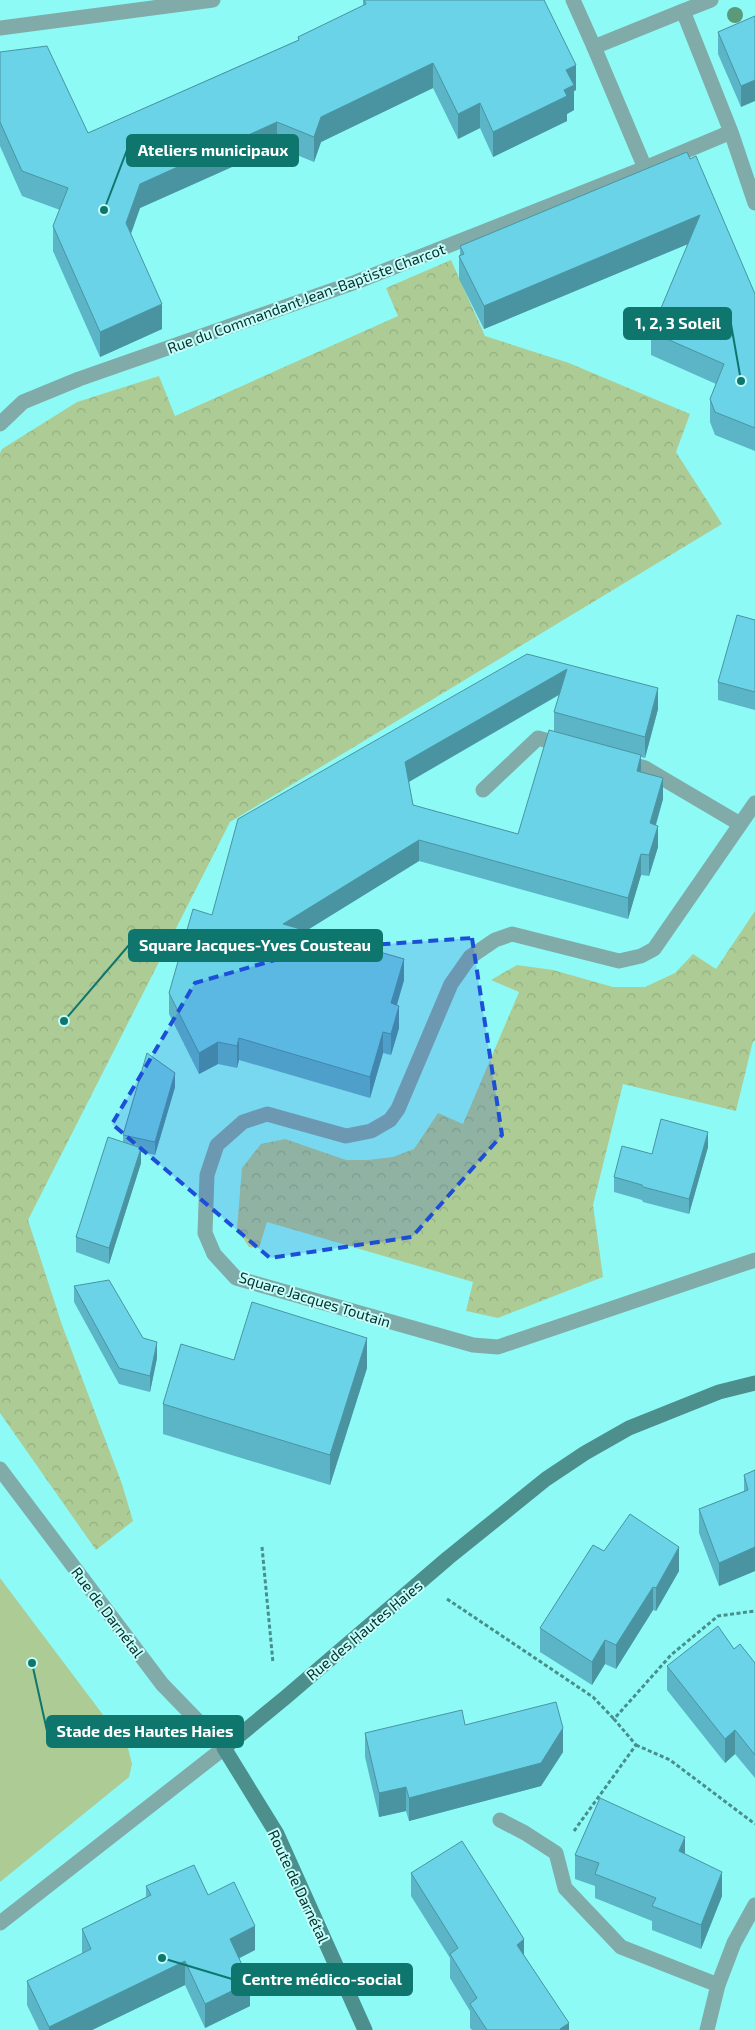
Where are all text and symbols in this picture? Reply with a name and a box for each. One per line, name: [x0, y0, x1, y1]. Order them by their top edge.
callout: Ateliers municipaux: [127, 135, 298, 166]
text: Ateliers municipaux: [138, 140, 288, 159]
street label: Rue du Commandant Jean-Baptiste Charcot: [165, 239, 448, 357]
callout: 1, 2, 3 Soleil: [624, 308, 731, 339]
text: 1, 2, 3 Soleil: [635, 313, 722, 332]
callout: Square Jacques-Yves Cousteau: [129, 930, 382, 961]
text: Square Jacques-Yves Cousteau: [139, 935, 371, 954]
street label: Square Jacques Toutain: [237, 1267, 393, 1331]
street label: Rue de Darnétal: [68, 1563, 148, 1661]
street label: Rue des Hautes Haies: [302, 1576, 426, 1684]
callout: Stade des Hautes Haies: [47, 1716, 243, 1747]
text: Stade des Hautes Haies: [57, 1721, 233, 1740]
street label: Route de Darnétal: [265, 1827, 333, 1946]
callout: Centre médico-social: [232, 1964, 412, 1995]
text: Centre médico-social: [242, 1969, 403, 1988]

